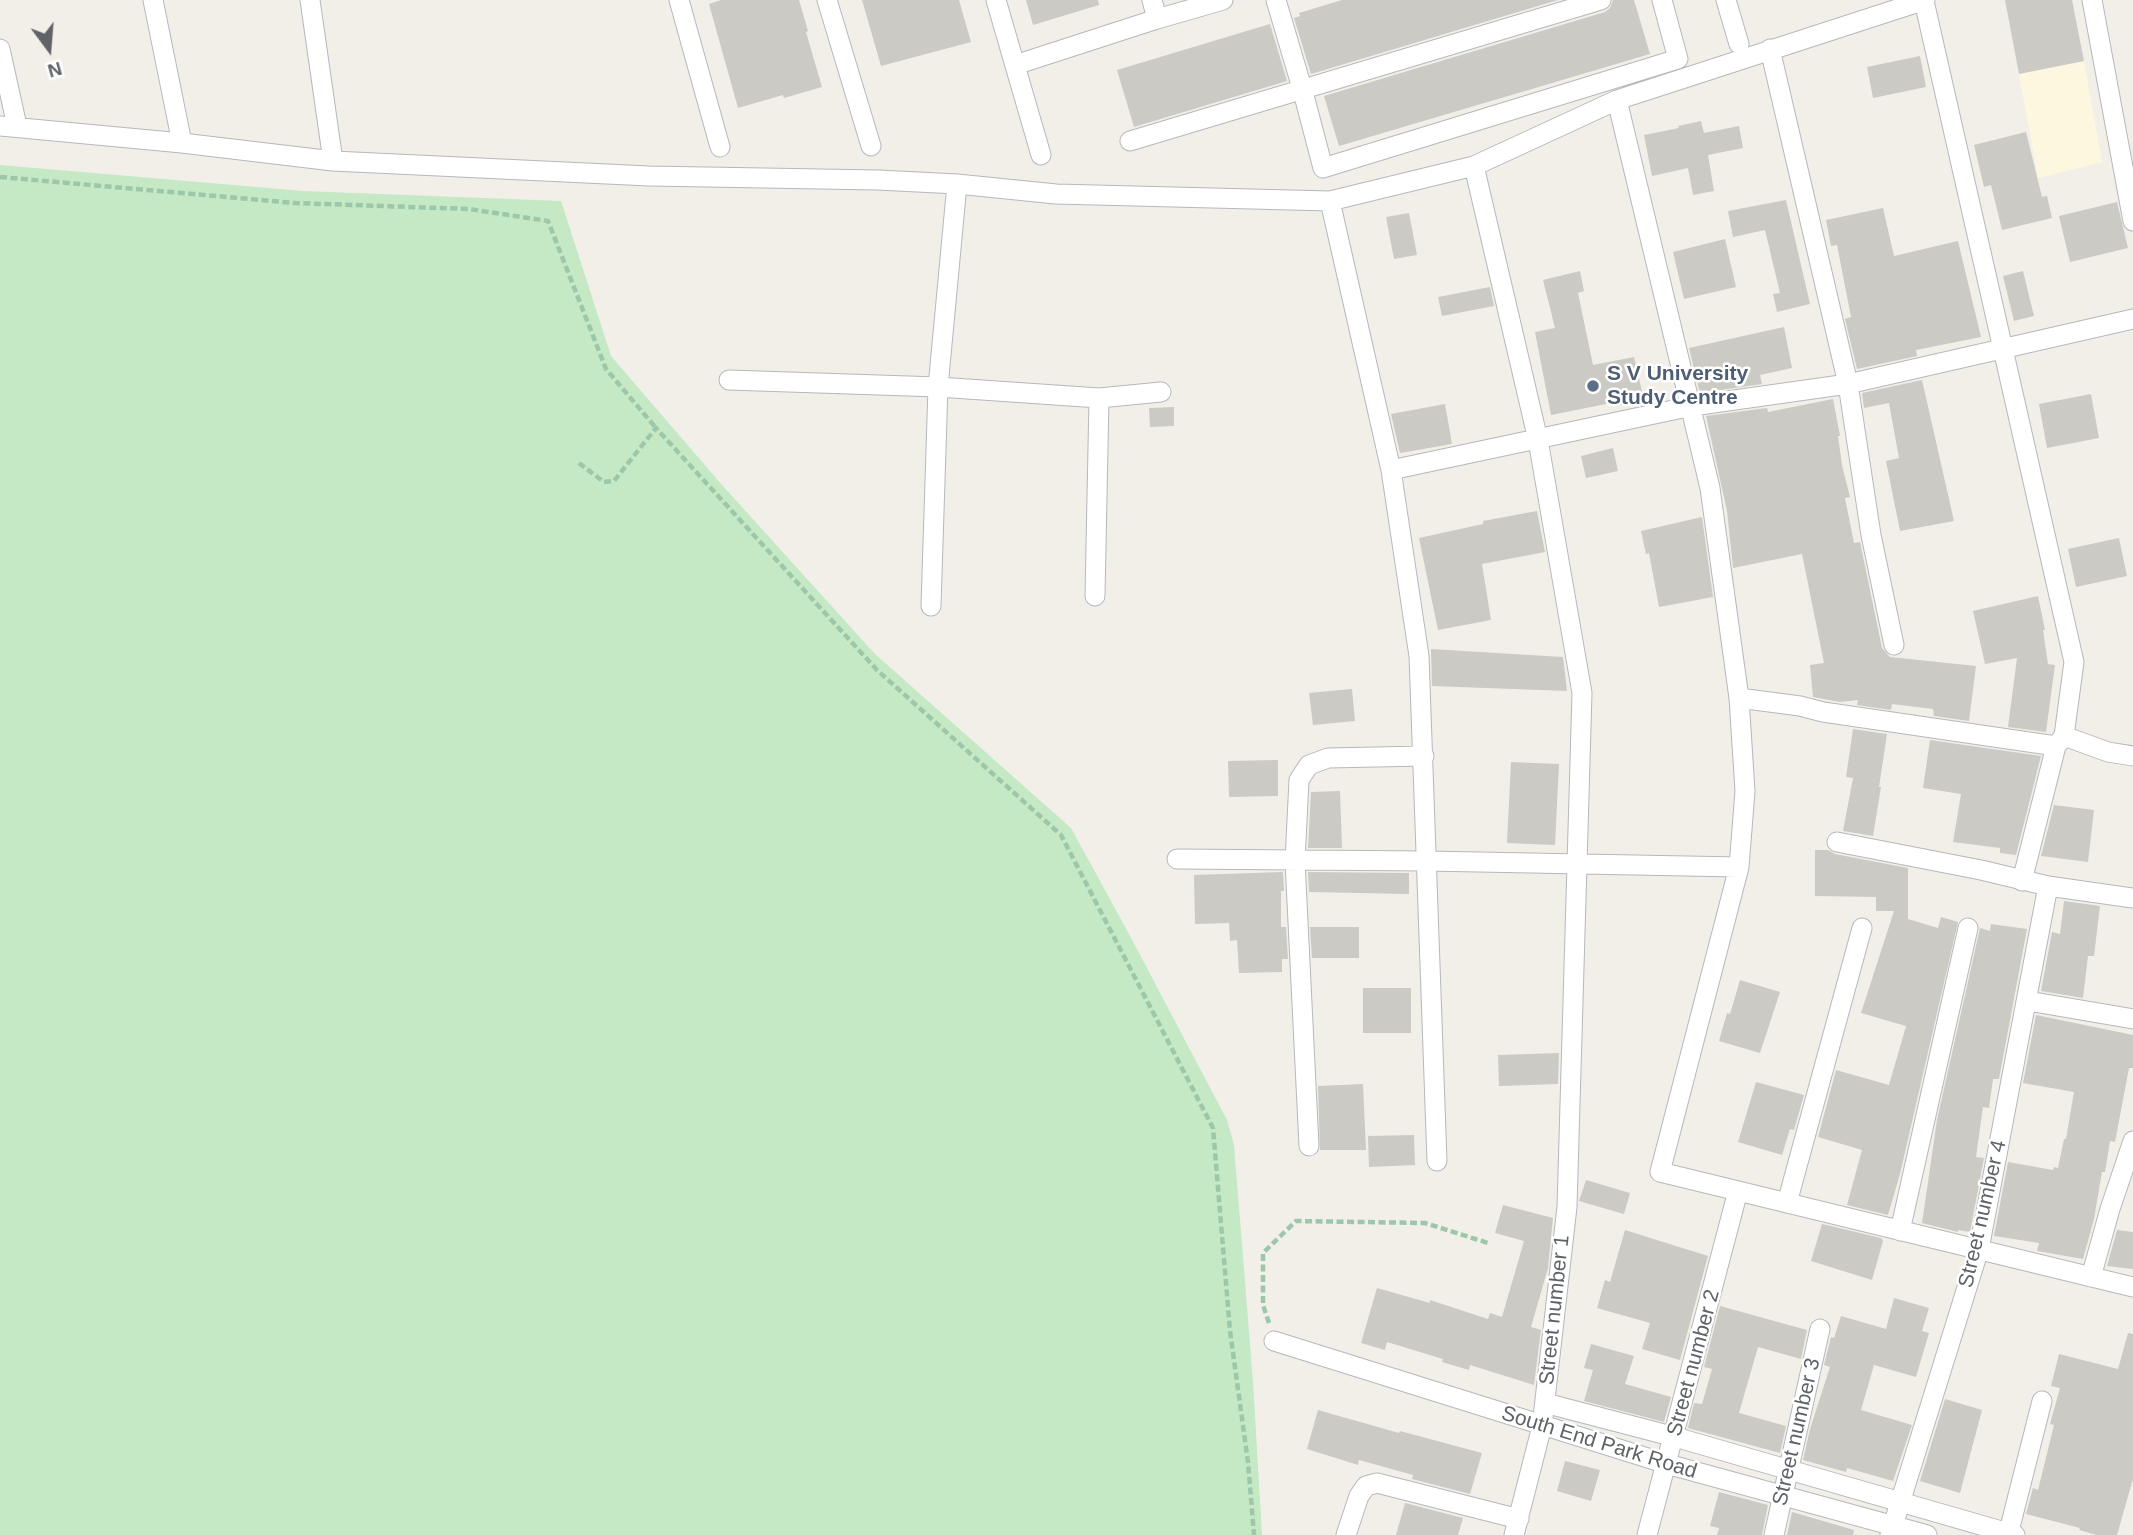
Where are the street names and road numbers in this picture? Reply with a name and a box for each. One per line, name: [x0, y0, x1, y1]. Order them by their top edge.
street label: Street number 4: [1954, 1138, 2012, 1290]
street label: Street number 1: [1535, 1234, 1575, 1386]
street label: Street number 2: [1662, 1287, 1726, 1439]
street label: Street number 3: [1768, 1356, 1826, 1508]
street label: South End Park Road: [1498, 1401, 1700, 1485]

